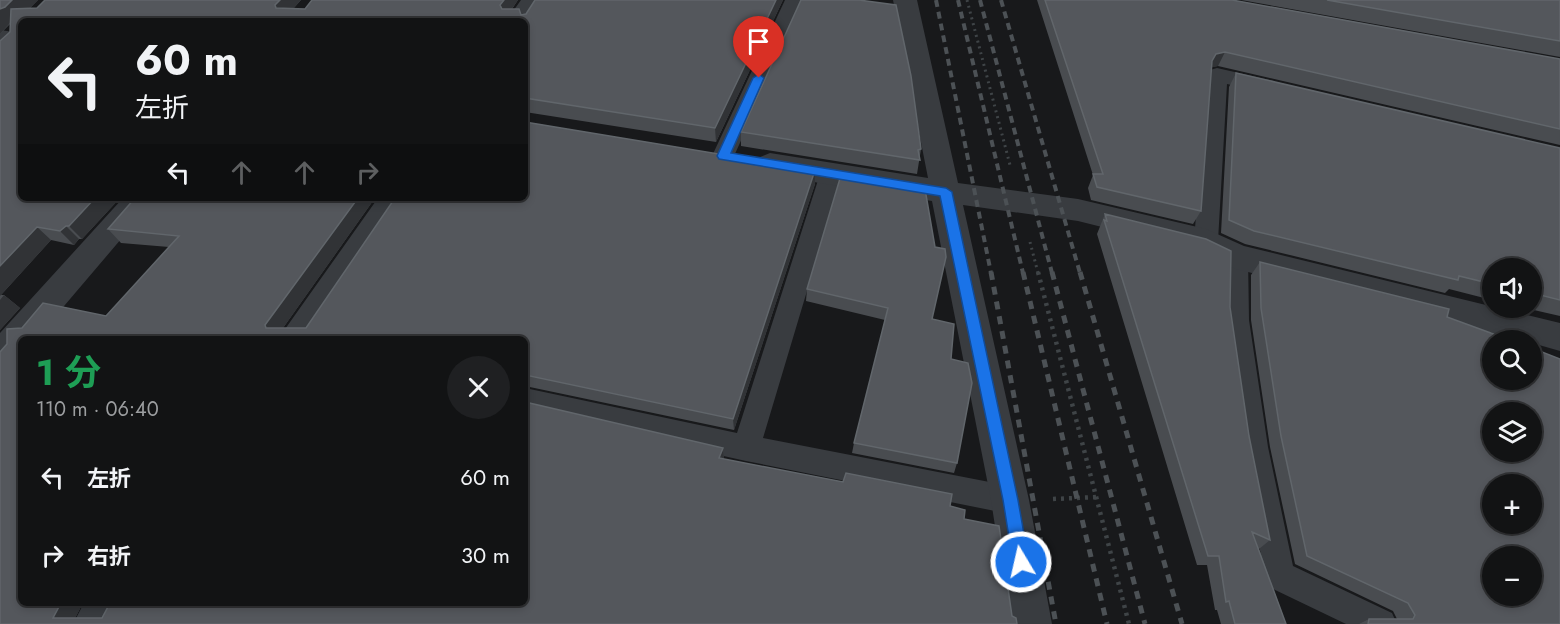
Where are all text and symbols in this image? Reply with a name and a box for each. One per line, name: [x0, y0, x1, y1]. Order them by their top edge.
pin: [733, 16, 784, 78]
icon: arrive: [742, 25, 775, 58]
text: 60 m: [135, 30, 238, 91]
icon: left: [36, 42, 114, 120]
text: 左折: [135, 88, 189, 127]
icon: left: [162, 156, 195, 189]
icon: ahead: [225, 156, 258, 189]
icon: ahead: [288, 156, 321, 189]
icon: right: [351, 156, 384, 189]
map controls: [1482, 258, 1542, 606]
button: sound: [1482, 258, 1542, 318]
button: search: [1482, 330, 1542, 390]
text: 1 分: [36, 346, 101, 398]
button: close: [447, 356, 510, 419]
text: 110 m · 06:40: [36, 395, 159, 424]
button: layers: [1482, 402, 1542, 462]
icon: left: [36, 461, 69, 494]
text: 60 m: [460, 461, 510, 493]
text: 左折: [87, 462, 131, 494]
button: +: [1482, 474, 1542, 534]
position arrow: [989, 530, 1053, 594]
icon: right: [36, 539, 69, 572]
text: 30 m: [461, 539, 510, 571]
text: 右折: [87, 540, 131, 572]
button: −: [1482, 546, 1542, 606]

